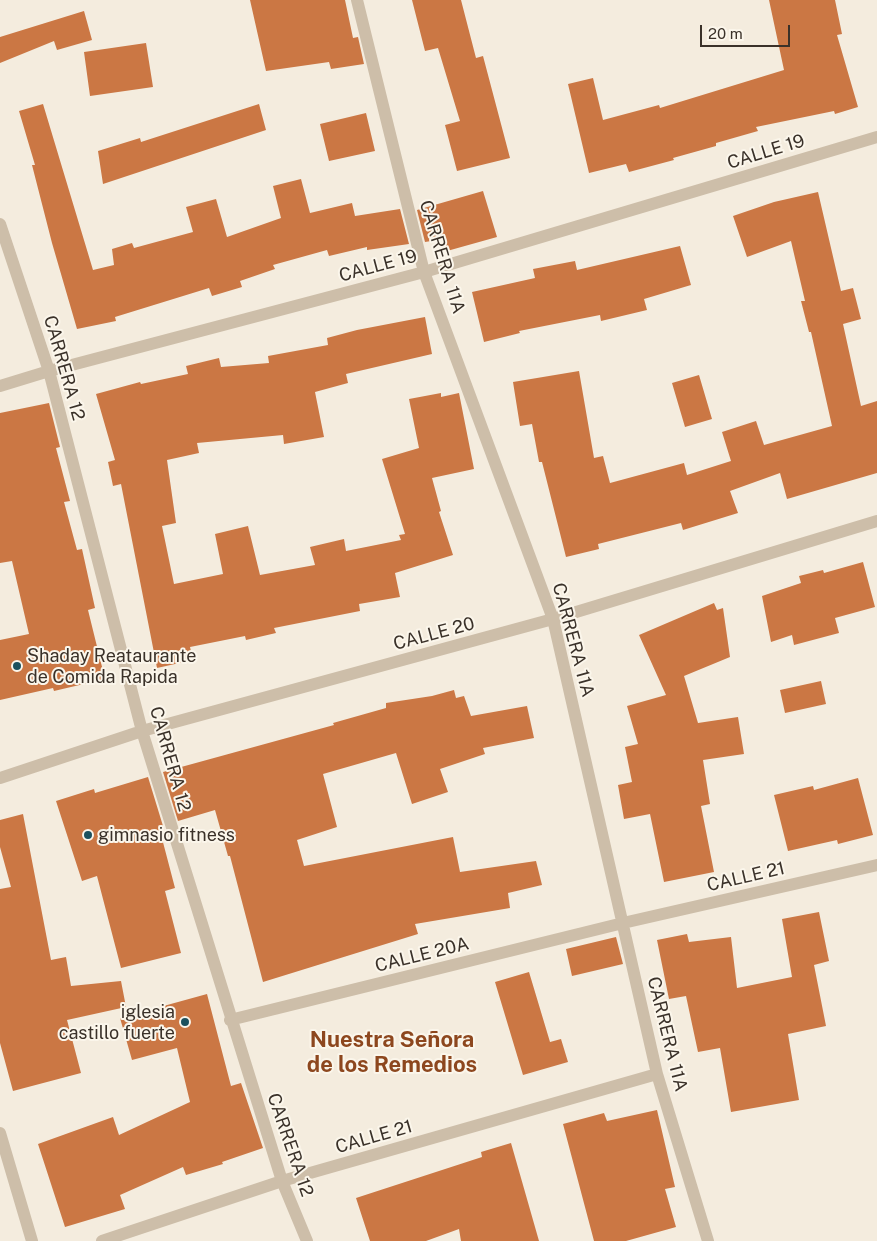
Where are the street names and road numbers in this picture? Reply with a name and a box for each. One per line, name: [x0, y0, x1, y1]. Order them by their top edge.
street label: CALLE 19: [725, 130, 807, 174]
street label: CARRERA 11A: [415, 198, 469, 316]
street label: CALLE 19: [337, 245, 419, 287]
street label: CARRERA 12: [39, 313, 89, 423]
street label: CARRERA 11A: [547, 581, 599, 699]
street label: CALLE 20: [391, 613, 477, 655]
street label: CARRERA 12: [145, 704, 195, 814]
street label: CALLE 21: [705, 858, 787, 896]
street label: CALLE 20A: [373, 933, 471, 977]
street label: CARRERA 11A: [642, 974, 692, 1094]
street label: CARRERA 12: [262, 1090, 318, 1200]
street label: CALLE 21: [333, 1116, 415, 1158]

